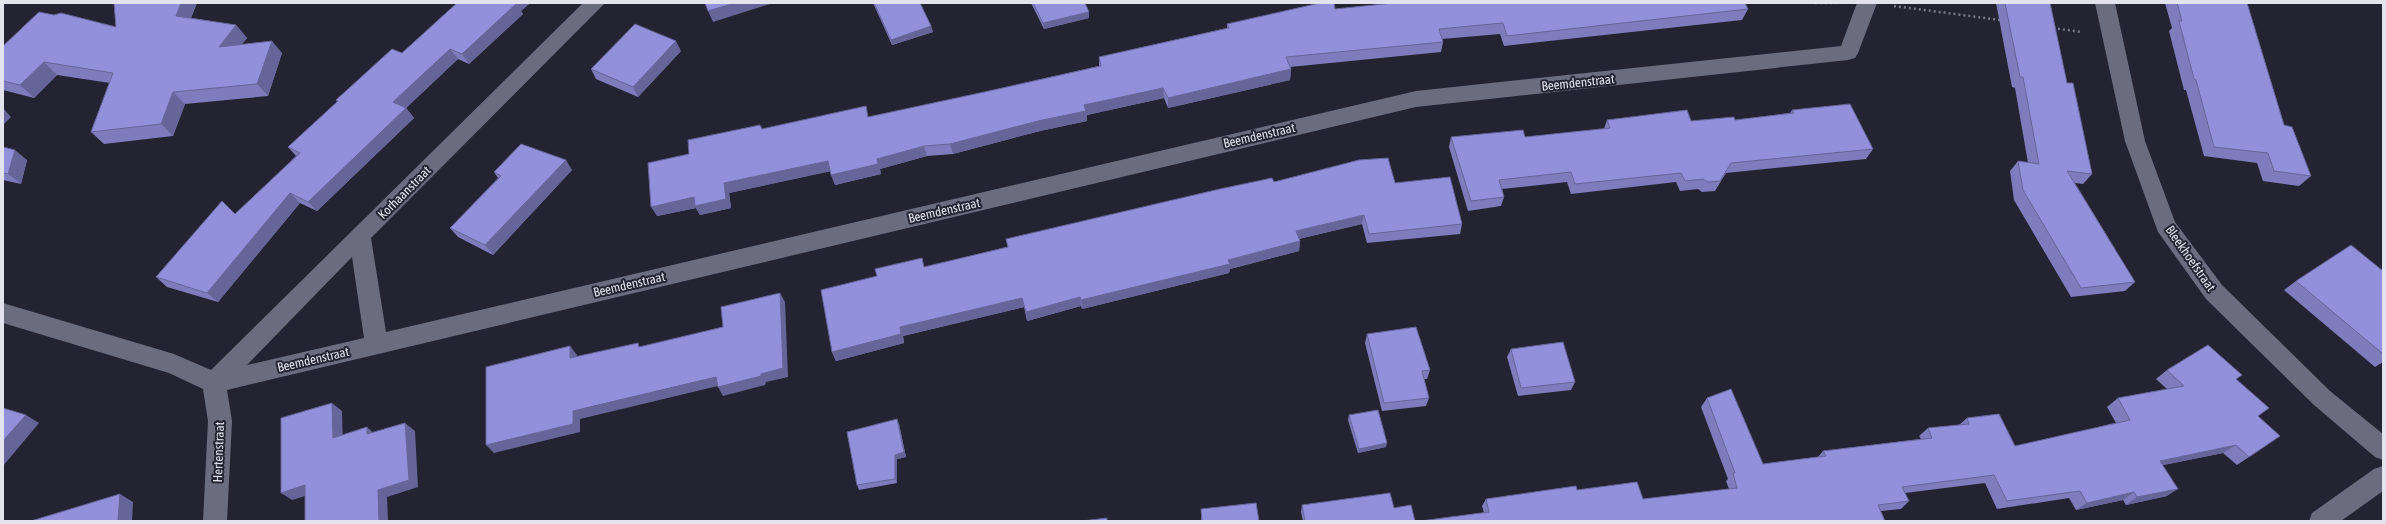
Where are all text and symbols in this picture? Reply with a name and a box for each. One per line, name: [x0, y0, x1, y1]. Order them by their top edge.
street label: Beemdenstraat: [1541, 71, 1616, 94]
street label: Beemdenstraat: [1222, 120, 1297, 151]
street label: Korhaanstraat: [375, 163, 434, 222]
street label: Beemdenstraat: [907, 195, 982, 226]
street label: Bleekhoefstraat: [2162, 223, 2219, 294]
street label: Beemdenstraat: [592, 269, 667, 300]
street label: Beemdenstraat: [276, 344, 351, 375]
street label: Hertenstraat: [210, 421, 227, 483]

